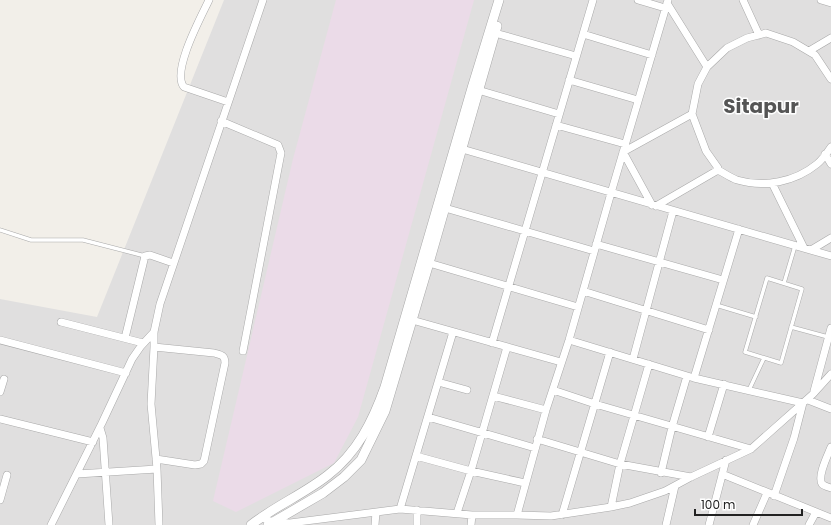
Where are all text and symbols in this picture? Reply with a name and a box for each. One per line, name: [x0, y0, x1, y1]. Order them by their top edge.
district label: Sitapur: [723, 92, 799, 120]
scale bar: [695, 491, 802, 517]
text: 100 m: [701, 496, 735, 513]

